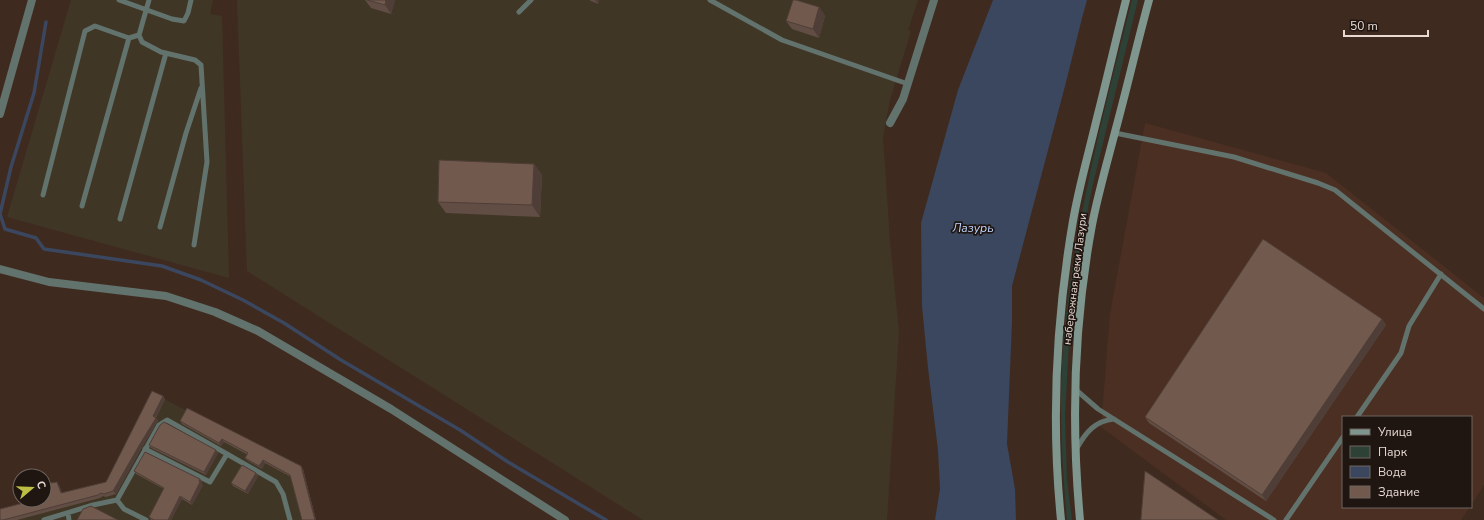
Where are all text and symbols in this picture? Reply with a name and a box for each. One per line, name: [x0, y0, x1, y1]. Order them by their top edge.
scale bar: [1344, 12, 1428, 38]
text: 50 m: [1350, 18, 1378, 34]
street label: набережная реки Лазури: [1059, 212, 1091, 346]
water label: Лазурь: [951, 220, 994, 236]
legend: [1342, 416, 1472, 508]
text: Улица: [1377, 424, 1412, 440]
text: Парк: [1378, 444, 1408, 460]
text: Вода: [1378, 464, 1406, 480]
north arrow: [12, 468, 52, 508]
text: С: [33, 479, 49, 491]
text: Здание: [1378, 484, 1420, 500]

